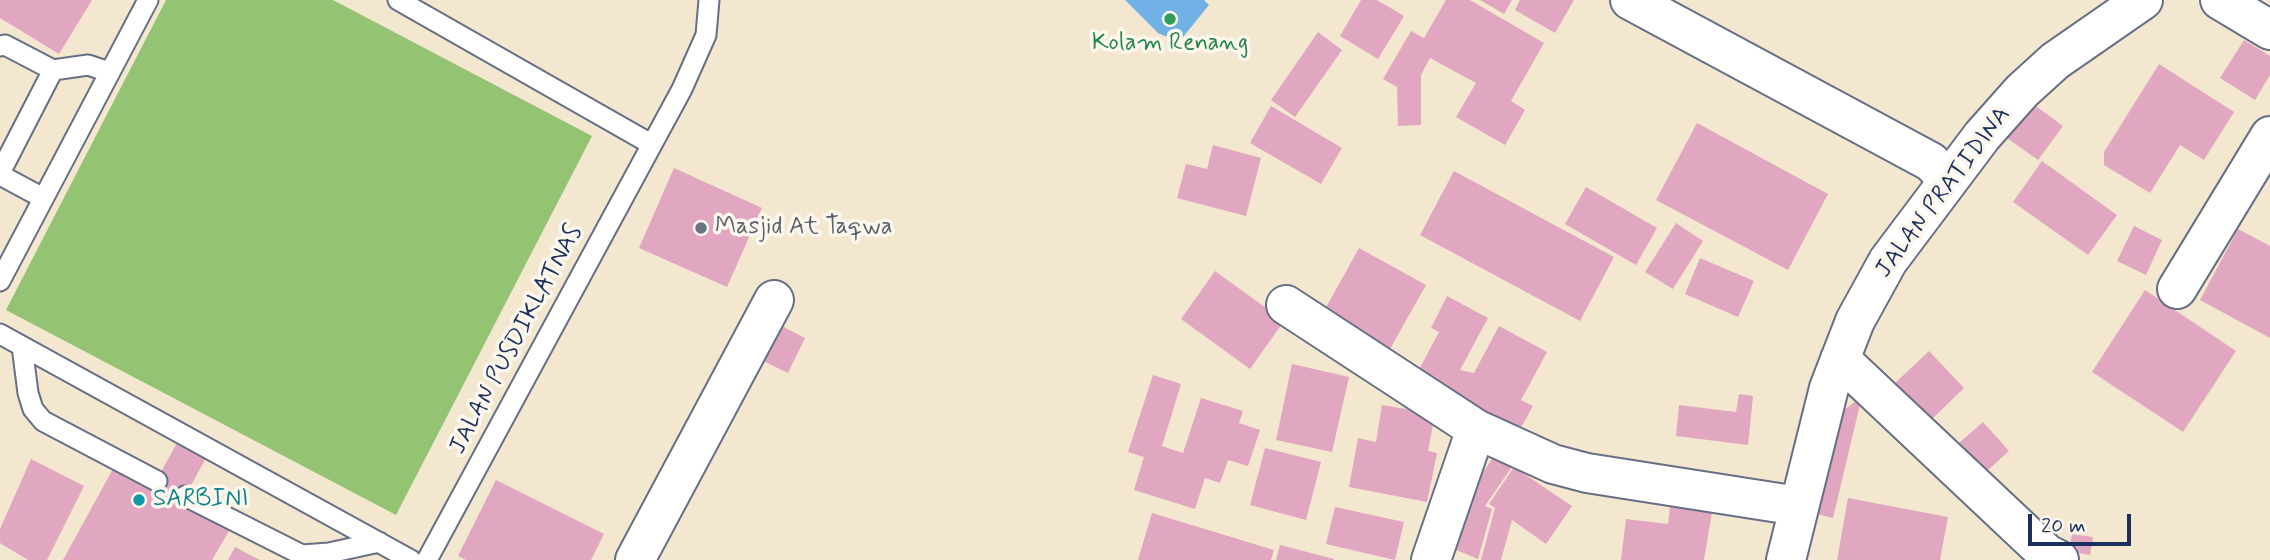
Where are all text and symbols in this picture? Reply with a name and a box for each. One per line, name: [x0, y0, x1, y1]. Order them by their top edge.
marker: Kolam Renang: [1162, 11, 1178, 27]
place label: Kolam Renang: [1092, 30, 1248, 58]
street label: JALAN PRATIDINA: [1870, 102, 2018, 284]
place label: Masjid At Taqwa: [715, 214, 892, 242]
street label: JALAN PUSDIKLATNAS: [444, 220, 590, 460]
marker: Masjid At Taqwa: [693, 220, 709, 236]
place label: SARBINI: [153, 486, 248, 514]
marker: SARBINI: [131, 492, 147, 508]
scale bar: [2032, 500, 2135, 544]
text: 20 m: [2041, 512, 2086, 540]

